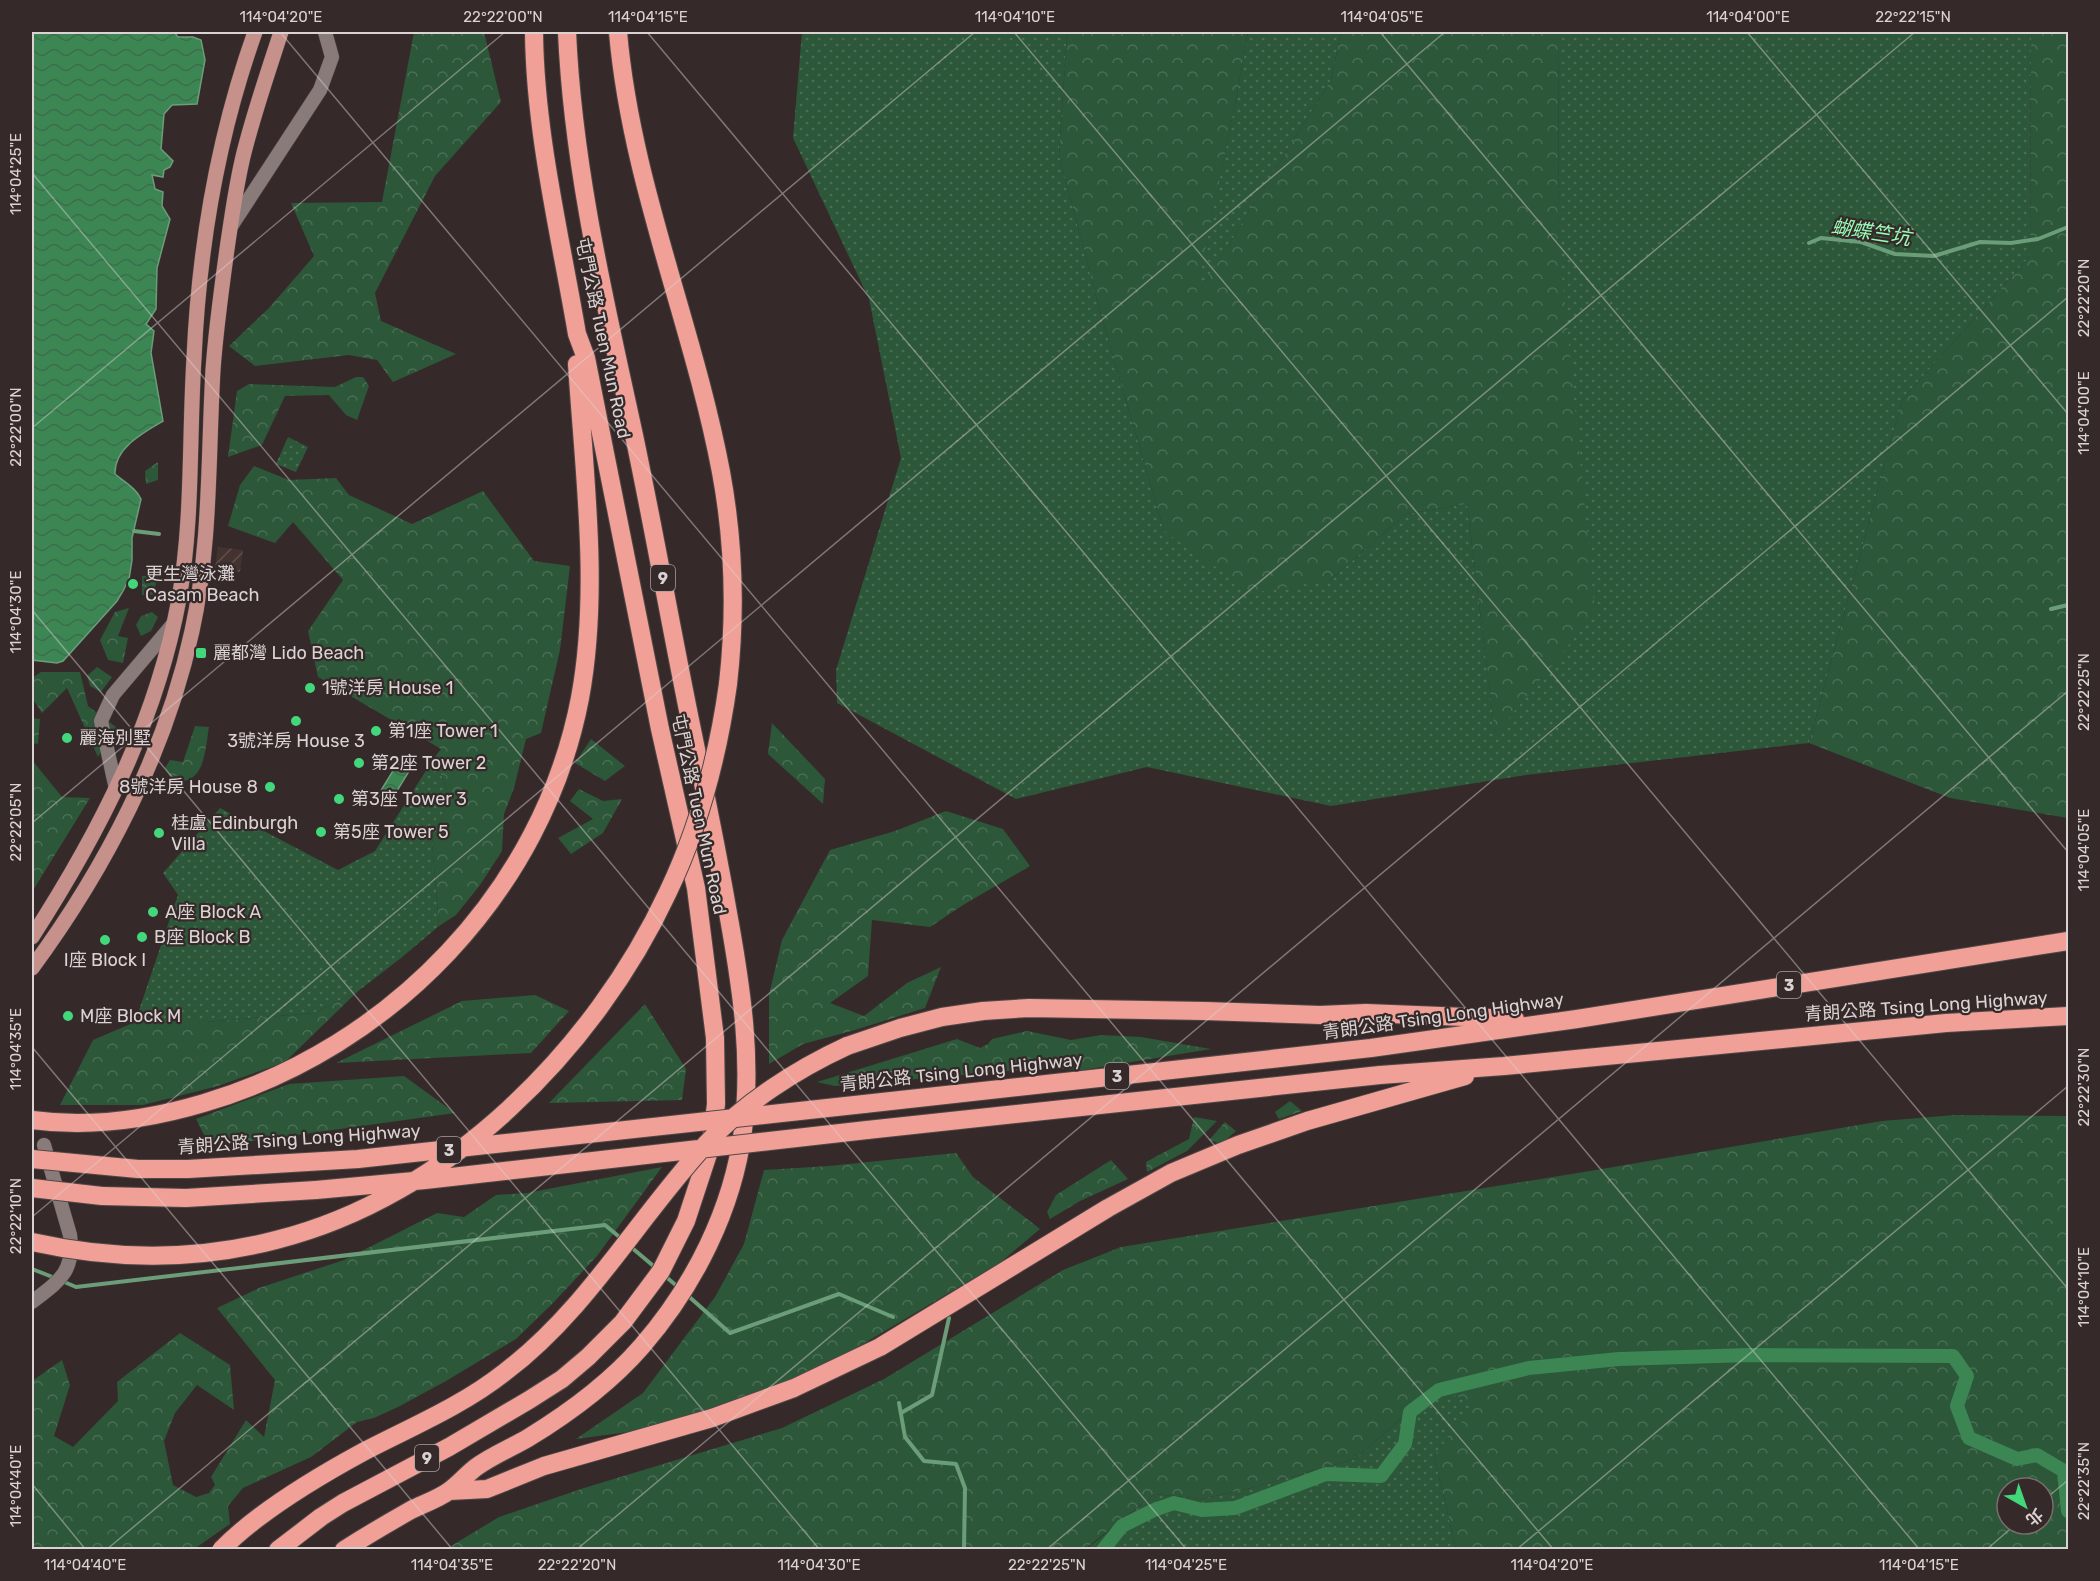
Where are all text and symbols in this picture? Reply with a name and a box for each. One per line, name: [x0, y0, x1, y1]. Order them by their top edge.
text: 114°04'20"E: [240, 8, 322, 26]
text: 22°22'00"N: [463, 8, 543, 26]
text: 114°04'15"E: [608, 8, 688, 26]
text: 114°04'10"E: [975, 8, 1055, 26]
text: 114°04'05"E: [1341, 8, 1423, 26]
text: 114°04'00"E: [1706, 8, 1790, 26]
text: 22°22'15"N: [1875, 8, 1951, 26]
text: 114°04'25"E: [7, 133, 25, 215]
water label: 蝴蝶竺坑: [1830, 214, 1915, 251]
street label: 屯門公路 Tuen Mun Road: [571, 236, 635, 440]
text: 22°22'20"N: [2075, 259, 2093, 337]
text: 114°04'00"E: [2075, 371, 2093, 455]
text: 22°22'00"N: [7, 387, 25, 467]
place label: 更生灣泳灘 Casam Beach: [145, 563, 259, 606]
road number: 9: [651, 565, 675, 591]
text: 114°04'30"E: [7, 571, 25, 653]
marker: 更生灣泳灘 Casam Beach: [126, 577, 140, 591]
place label: 麗都灣 Lido Beach: [213, 642, 364, 664]
marker: 麗都灣 Lido Beach: [194, 646, 208, 660]
text: 22°22'25"N: [2075, 653, 2093, 731]
place label: 1號洋房 House 1: [322, 677, 454, 699]
marker: 1號洋房 House 1: [303, 681, 317, 695]
street label: 屯門公路 Tuen Mun Road: [667, 712, 731, 916]
marker: 3號洋房 House 3: [289, 714, 303, 728]
place label: 第1座 Tower 1: [388, 720, 498, 742]
marker: 第1座 Tower 1: [369, 724, 383, 738]
place label: 麗海別墅: [79, 727, 151, 749]
place label: 3號洋房 House 3: [227, 730, 365, 752]
marker: 麗海別墅: [60, 731, 74, 745]
place label: 第2座 Tower 2: [371, 752, 486, 774]
marker: 第2座 Tower 2: [352, 756, 366, 770]
place label: 8號洋房 House 8: [119, 776, 258, 798]
marker: 8號洋房 House 8: [263, 780, 277, 794]
text: 22°22'05"N: [7, 783, 25, 861]
place label: 第3座 Tower 3: [351, 788, 467, 810]
marker: 第3座 Tower 3: [332, 792, 346, 806]
text: 114°04'05"E: [2075, 809, 2093, 891]
place label: 桂盧 Edinburgh Villa: [171, 812, 298, 855]
place label: 第5座 Tower 5: [333, 821, 449, 843]
marker: 第5座 Tower 5: [314, 825, 328, 839]
marker: 桂盧 Edinburgh Villa: [152, 826, 166, 840]
place label: A座 Block A: [165, 901, 261, 923]
marker: A座 Block A: [146, 905, 160, 919]
place label: B座 Block B: [154, 926, 251, 948]
marker: B座 Block B: [135, 930, 149, 944]
marker: I座 Block I: [98, 933, 112, 947]
place label: I座 Block I: [64, 949, 146, 971]
road number: 3: [1777, 972, 1801, 998]
street label: 青朗公路 Tsing Long Highway: [1804, 987, 2048, 1025]
street label: 青朗公路 Tsing Long Highway: [1321, 988, 1565, 1044]
place label: M座 Block M: [80, 1005, 181, 1027]
text: 114°04'35"E: [7, 1008, 25, 1090]
marker: M座 Block M: [61, 1009, 75, 1023]
street label: 青朗公路 Tsing Long Highway: [839, 1048, 1083, 1096]
text: 22°22'30"N: [2075, 1048, 2093, 1126]
road number: 3: [1105, 1063, 1129, 1089]
street label: 青朗公路 Tsing Long Highway: [177, 1120, 421, 1158]
road number: 3: [437, 1137, 461, 1163]
text: 22°22'10"N: [7, 1178, 25, 1254]
text: 114°04'10"E: [2075, 1247, 2093, 1327]
text: 22°22'35"N: [2075, 1442, 2093, 1520]
text: 114°04'40"E: [7, 1445, 25, 1527]
road number: 9: [415, 1445, 439, 1471]
north arrow: [1995, 1476, 2055, 1536]
text: 北: [2022, 1505, 2047, 1530]
text: 114°04'40"E: [44, 1556, 126, 1574]
text: 114°04'35"E: [411, 1556, 493, 1574]
text: 22°22'20"N: [538, 1556, 616, 1574]
text: 114°04'30"E: [778, 1556, 860, 1574]
text: 22°22'25"N: [1008, 1556, 1086, 1574]
text: 114°04'25"E: [1145, 1556, 1227, 1574]
text: 114°04'20"E: [1511, 1556, 1593, 1574]
text: 114°04'15"E: [1879, 1556, 1959, 1574]

